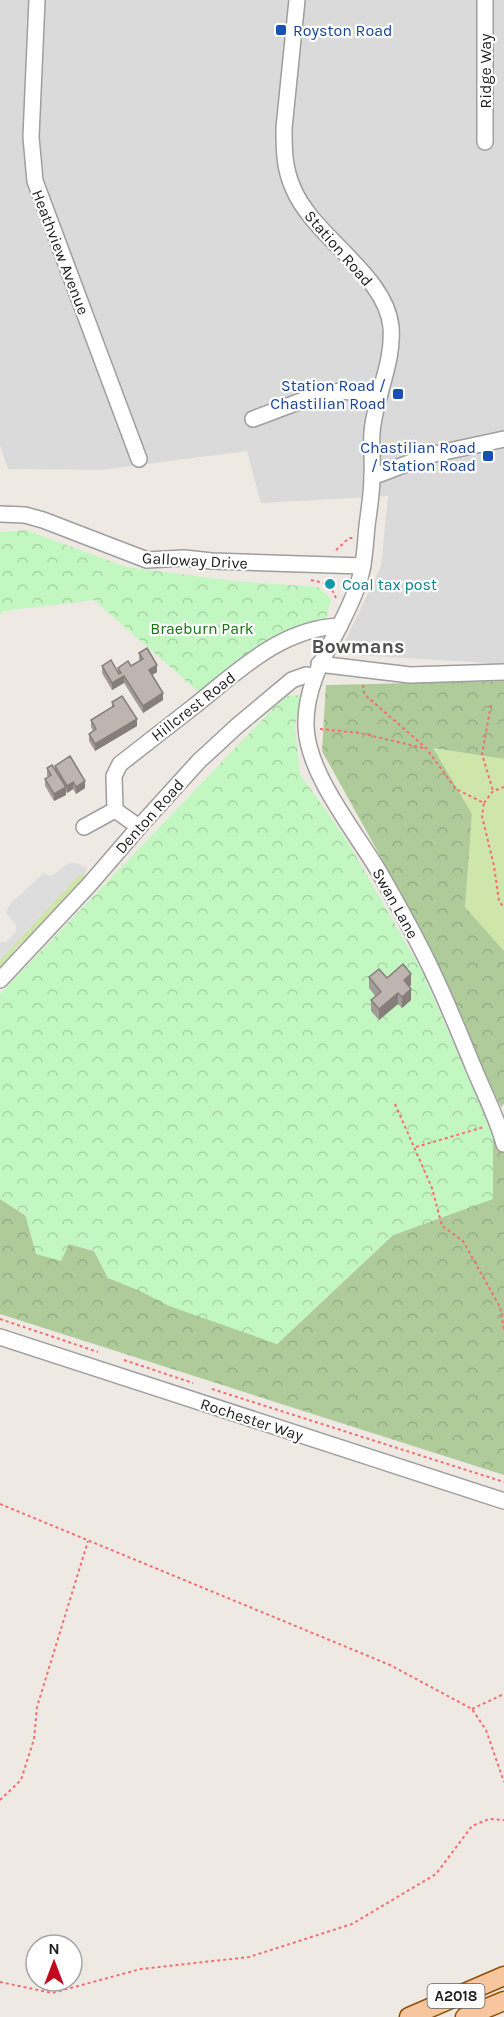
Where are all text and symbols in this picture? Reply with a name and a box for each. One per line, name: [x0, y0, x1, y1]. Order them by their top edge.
place label: Royston Road: [293, 21, 392, 40]
marker: Royston Road: [274, 23, 288, 37]
street label: Ridge Way: [476, 33, 495, 109]
street label: Heathview Avenue: [28, 187, 93, 317]
street label: Station Road: [301, 207, 377, 290]
place label: Station Road / Chastilian Road: [270, 376, 386, 413]
marker: Station Road / Chastilian Road: [391, 387, 405, 401]
place label: Chastilian Road / Station Road: [360, 438, 476, 475]
marker: Chastilian Road / Station Road: [481, 449, 495, 463]
street label: Galloway Drive: [142, 548, 248, 573]
place label: Coal tax post: [342, 575, 437, 594]
marker: Coal tax post: [323, 577, 337, 591]
park label: Braeburn Park: [150, 619, 254, 638]
district label: Bowmans: [311, 635, 405, 658]
street label: Hillcrest Road: [147, 668, 239, 745]
street label: Denton Road: [111, 775, 188, 857]
street label: Swan Lane: [368, 865, 423, 942]
street label: Rochester Way: [198, 1394, 306, 1445]
north arrow: [24, 1933, 84, 1993]
text: N: [48, 1939, 60, 1958]
road number: A2018: [428, 1984, 484, 2008]

